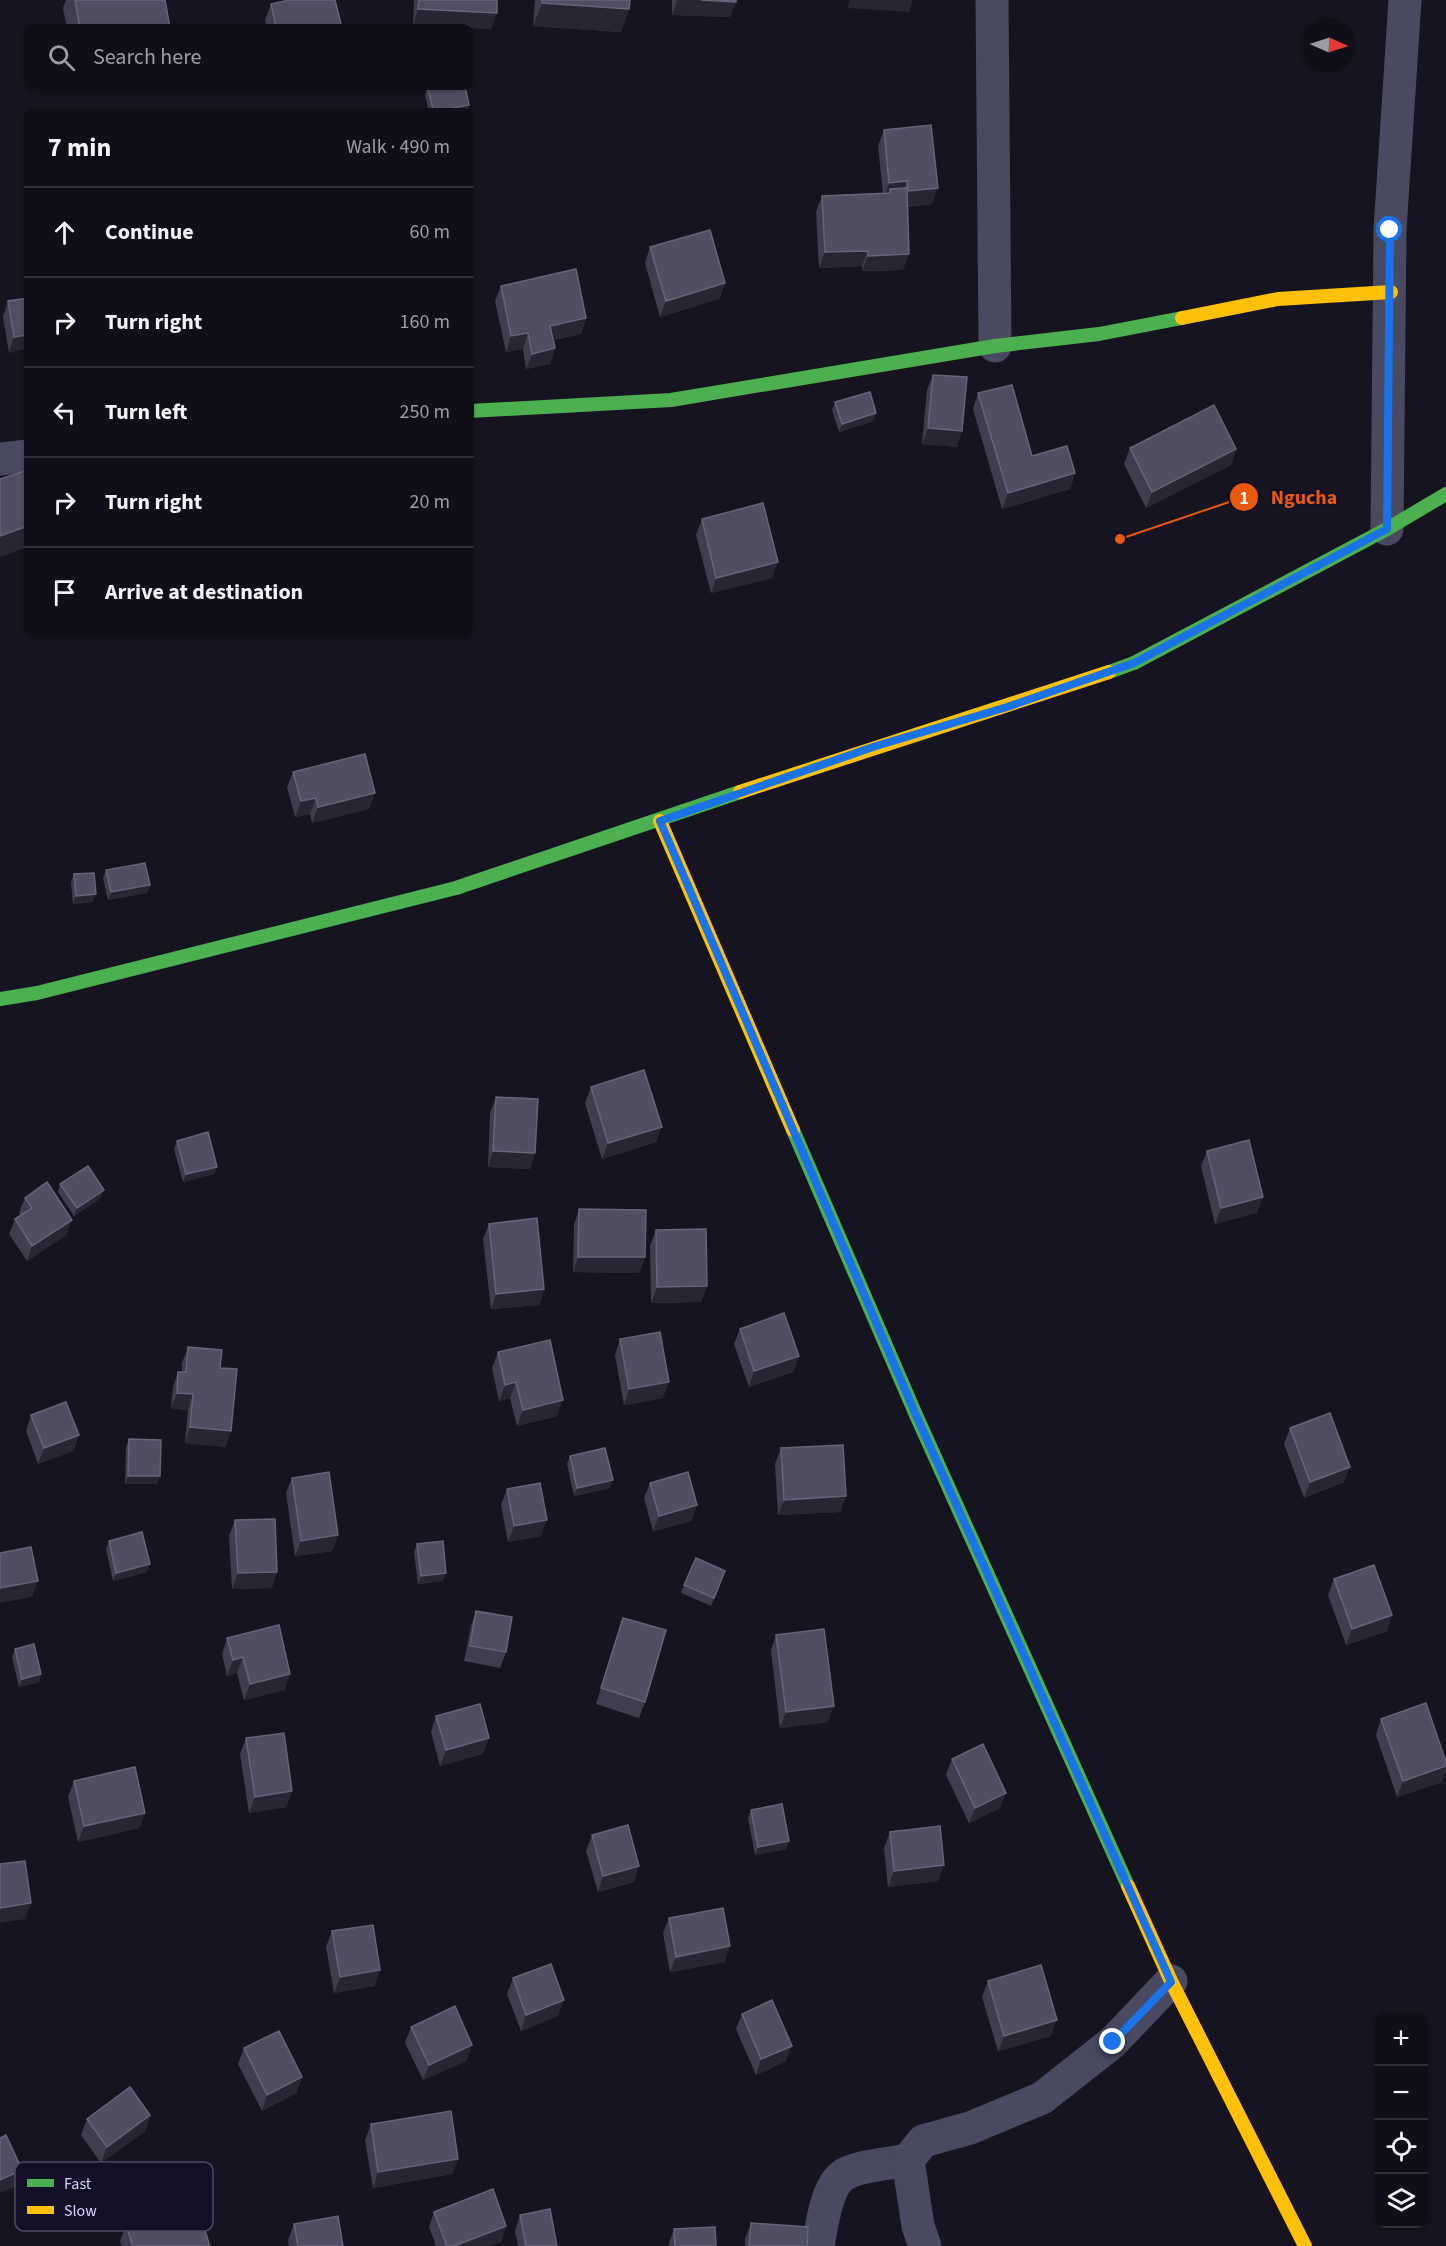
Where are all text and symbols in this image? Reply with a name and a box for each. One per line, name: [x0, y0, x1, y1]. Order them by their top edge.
north arrow: [1302, 18, 1356, 72]
search box: [24, 24, 474, 90]
icon: search: [45, 41, 78, 74]
text: Search here: [93, 41, 201, 73]
text: 7 min: [48, 129, 111, 166]
text: Walk · 490 m: [346, 133, 450, 161]
icon: ahead: [48, 216, 81, 249]
text: Continue: [105, 216, 194, 248]
route start: [1376, 216, 1402, 242]
text: 60 m: [410, 218, 450, 246]
icon: right: [48, 306, 81, 339]
text: Turn right: [105, 306, 202, 338]
text: 160 m: [400, 308, 450, 336]
icon: left: [48, 396, 81, 429]
text: Turn left: [105, 396, 187, 428]
text: 250 m: [400, 398, 450, 426]
callout: Ngucha: [1229, 478, 1349, 516]
text: Ngucha: [1271, 484, 1337, 512]
icon: right: [48, 486, 81, 519]
text: Turn right: [105, 486, 202, 518]
text: 1: [1239, 486, 1249, 511]
text: 20 m: [410, 488, 450, 516]
icon: arrive: [48, 576, 81, 609]
text: Arrive at destination: [105, 576, 303, 608]
map controls: [1374, 2012, 1428, 2228]
button: +: [1374, 2012, 1428, 2066]
route end: [1099, 2028, 1125, 2054]
button: −: [1374, 2066, 1428, 2120]
button: locate: [1374, 2120, 1428, 2174]
legend: [15, 2162, 213, 2231]
text: Fast: [64, 2173, 92, 2195]
button: layers: [1374, 2174, 1428, 2228]
text: Slow: [64, 2200, 97, 2222]

